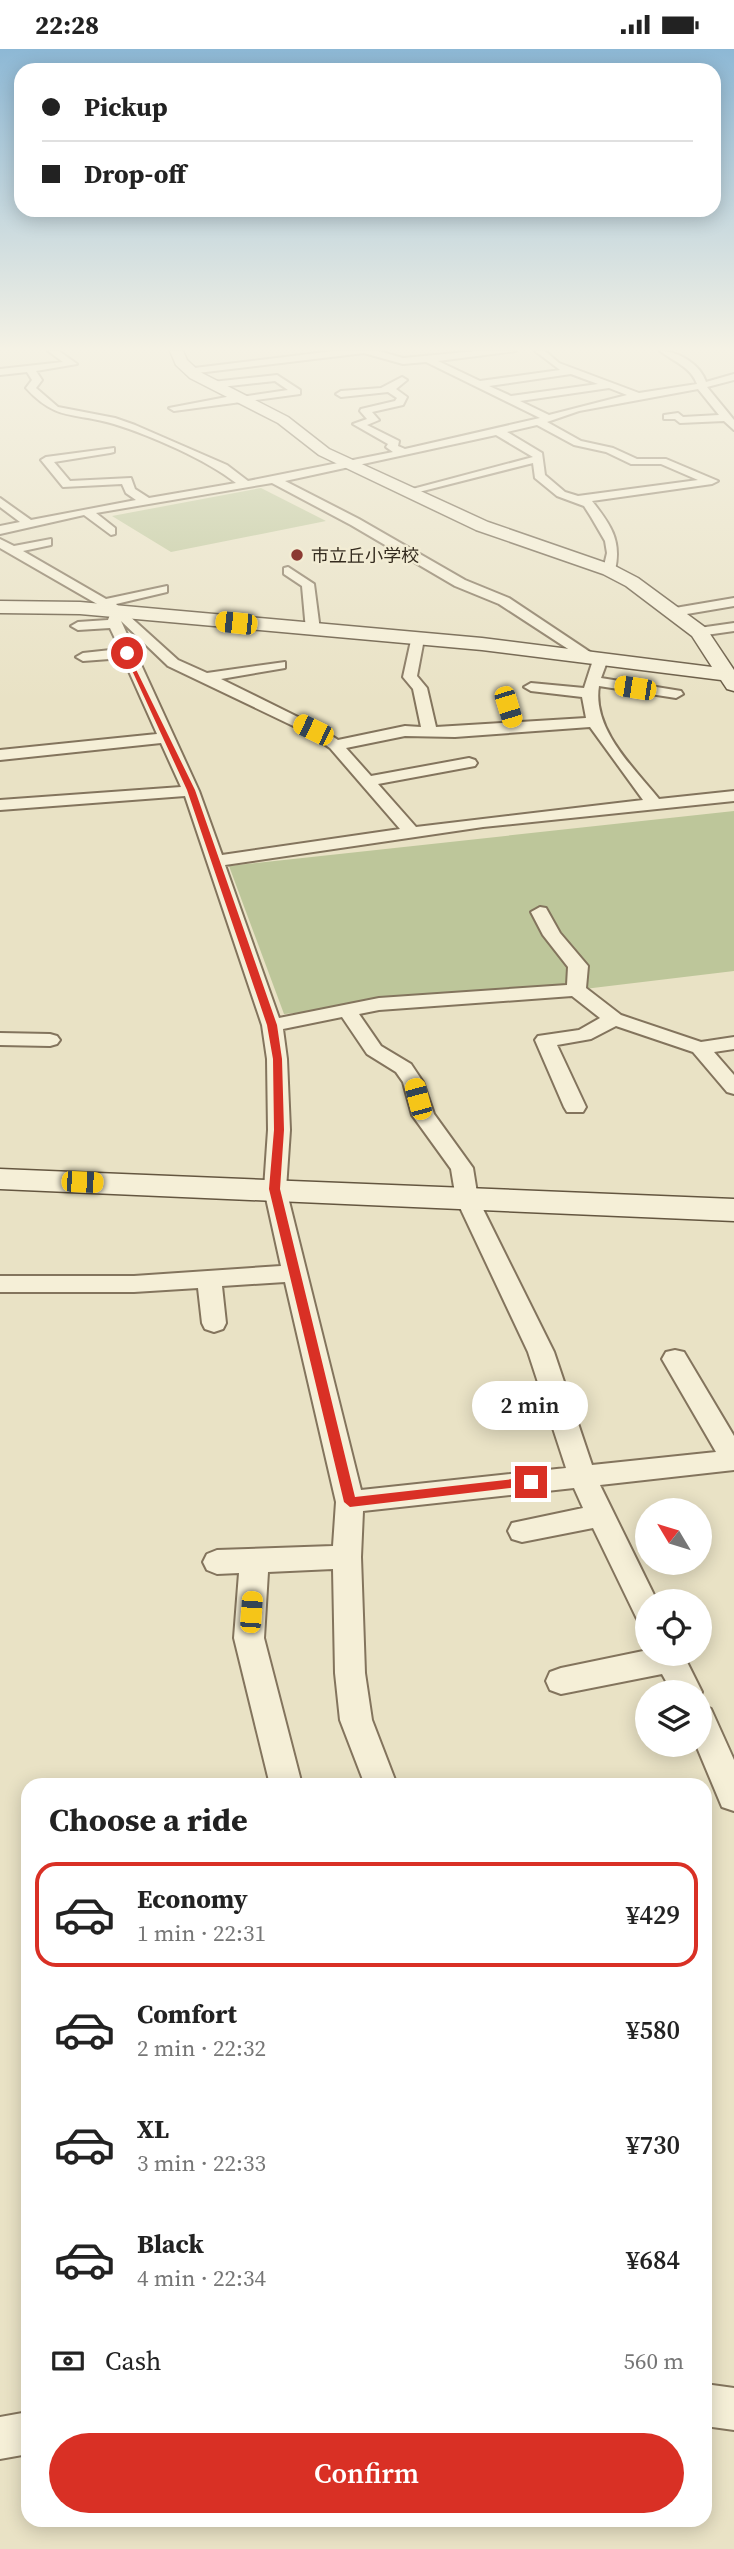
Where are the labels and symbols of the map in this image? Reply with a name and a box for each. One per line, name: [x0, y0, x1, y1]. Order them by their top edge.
place label: 市立丘小学校: [311, 543, 419, 568]
marker: 市立丘小学校: [289, 547, 305, 563]
car: [215, 610, 258, 636]
route start: [111, 637, 143, 669]
car: [613, 674, 658, 702]
car: [492, 684, 525, 730]
car: [290, 711, 337, 749]
car: [403, 1076, 434, 1122]
car: [61, 1171, 104, 1193]
callout: 2 min: [473, 1381, 589, 1429]
route end: [515, 1466, 547, 1498]
north arrow: [635, 1498, 712, 1575]
car: [240, 1590, 263, 1634]

